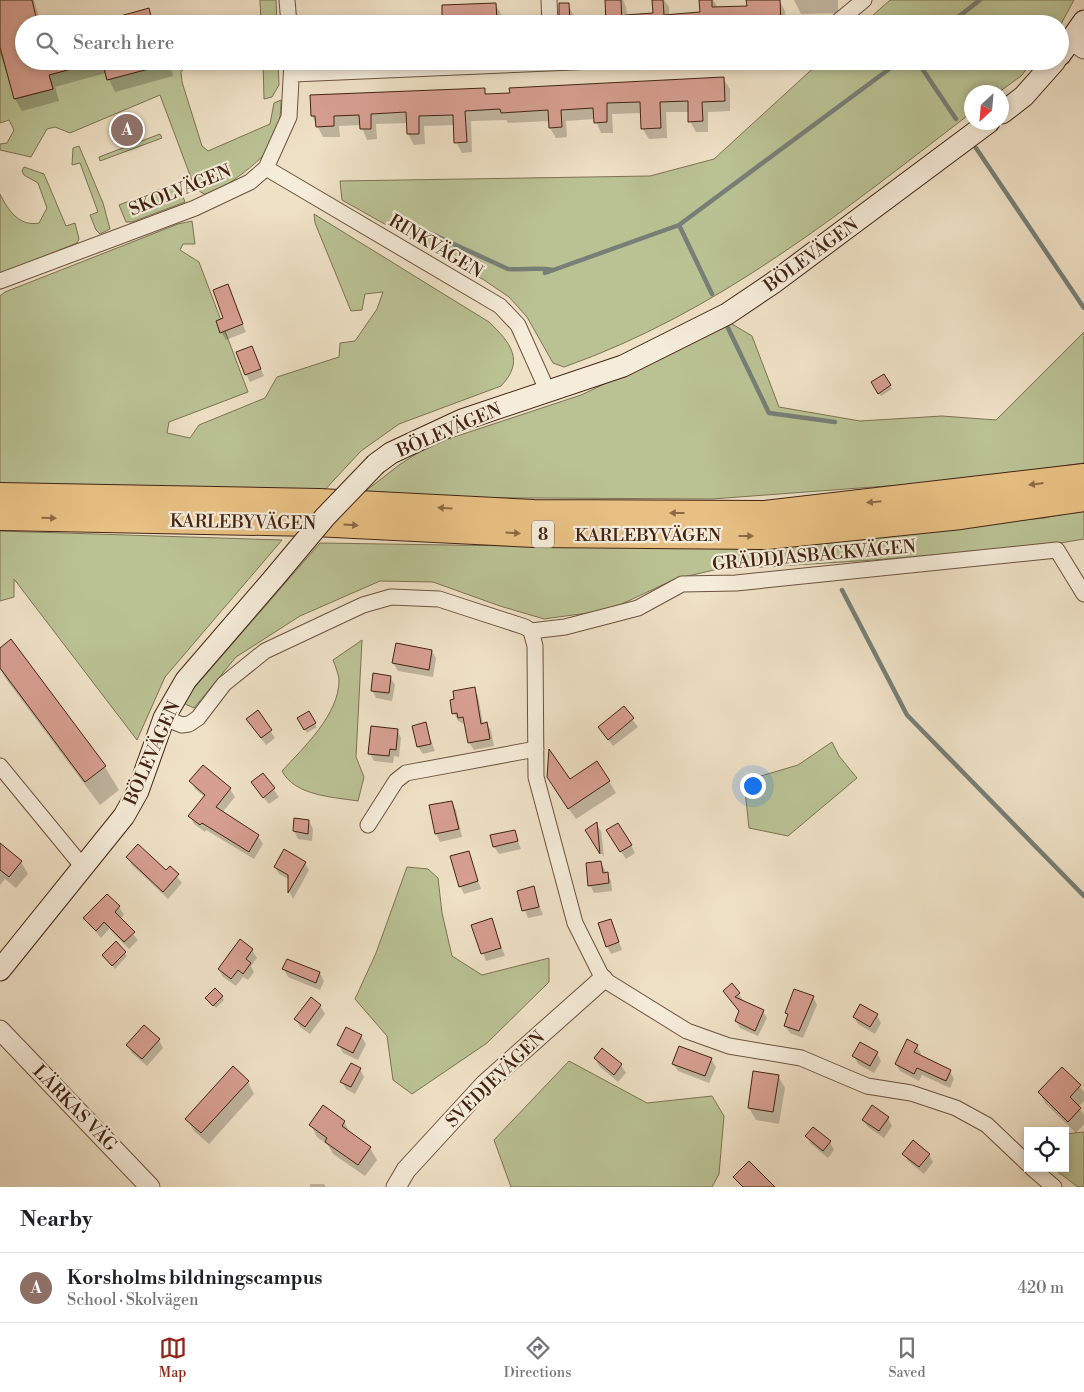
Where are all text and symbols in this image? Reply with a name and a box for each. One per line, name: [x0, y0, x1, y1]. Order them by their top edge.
search box: [15, 15, 1069, 70]
icon: search: [33, 29, 61, 57]
text: Search here: [73, 31, 174, 55]
north arrow: [964, 85, 1009, 130]
pin: A: [111, 111, 143, 149]
street label: SKOLVÄGEN: [126, 159, 235, 221]
street label: RINKVÄGEN: [384, 209, 488, 284]
street label: BÖLEVÄGEN: [759, 213, 864, 298]
street label: BÖLEVÄGEN: [393, 398, 505, 463]
one-way arrow: [1027, 480, 1043, 488]
one-way arrow: [866, 498, 882, 506]
one-way arrow: [437, 504, 453, 512]
one-way arrow: [669, 509, 685, 517]
street label: KARLEBYVÄGEN: [170, 510, 317, 535]
one-way arrow: [41, 514, 57, 522]
road number: 8: [532, 520, 554, 548]
one-way arrow: [343, 522, 359, 530]
street label: KARLEBYVÄGEN: [575, 524, 722, 547]
one-way arrow: [506, 530, 522, 538]
one-way arrow: [738, 532, 754, 540]
street label: GRÄDDJASBACKVÄGEN: [711, 535, 918, 576]
street label: BÖLEVÄGEN: [119, 697, 186, 810]
your location: [740, 773, 766, 799]
street label: SVEDJEVÄGEN: [441, 1026, 550, 1133]
street label: LÄRKAS VÄG: [28, 1060, 122, 1157]
map controls: [1024, 1127, 1069, 1172]
button: locate: [1024, 1127, 1069, 1172]
text: Nearby: [20, 1207, 93, 1233]
text: Korsholms bildningscampus: [67, 1266, 322, 1290]
text: A: [30, 1278, 42, 1298]
text: 420 m: [1017, 1278, 1064, 1298]
text: School · Skolvägen: [67, 1290, 199, 1310]
tab: Map: [159, 1334, 187, 1382]
tab: Directions: [504, 1334, 571, 1382]
tab: Saved: [889, 1334, 925, 1382]

